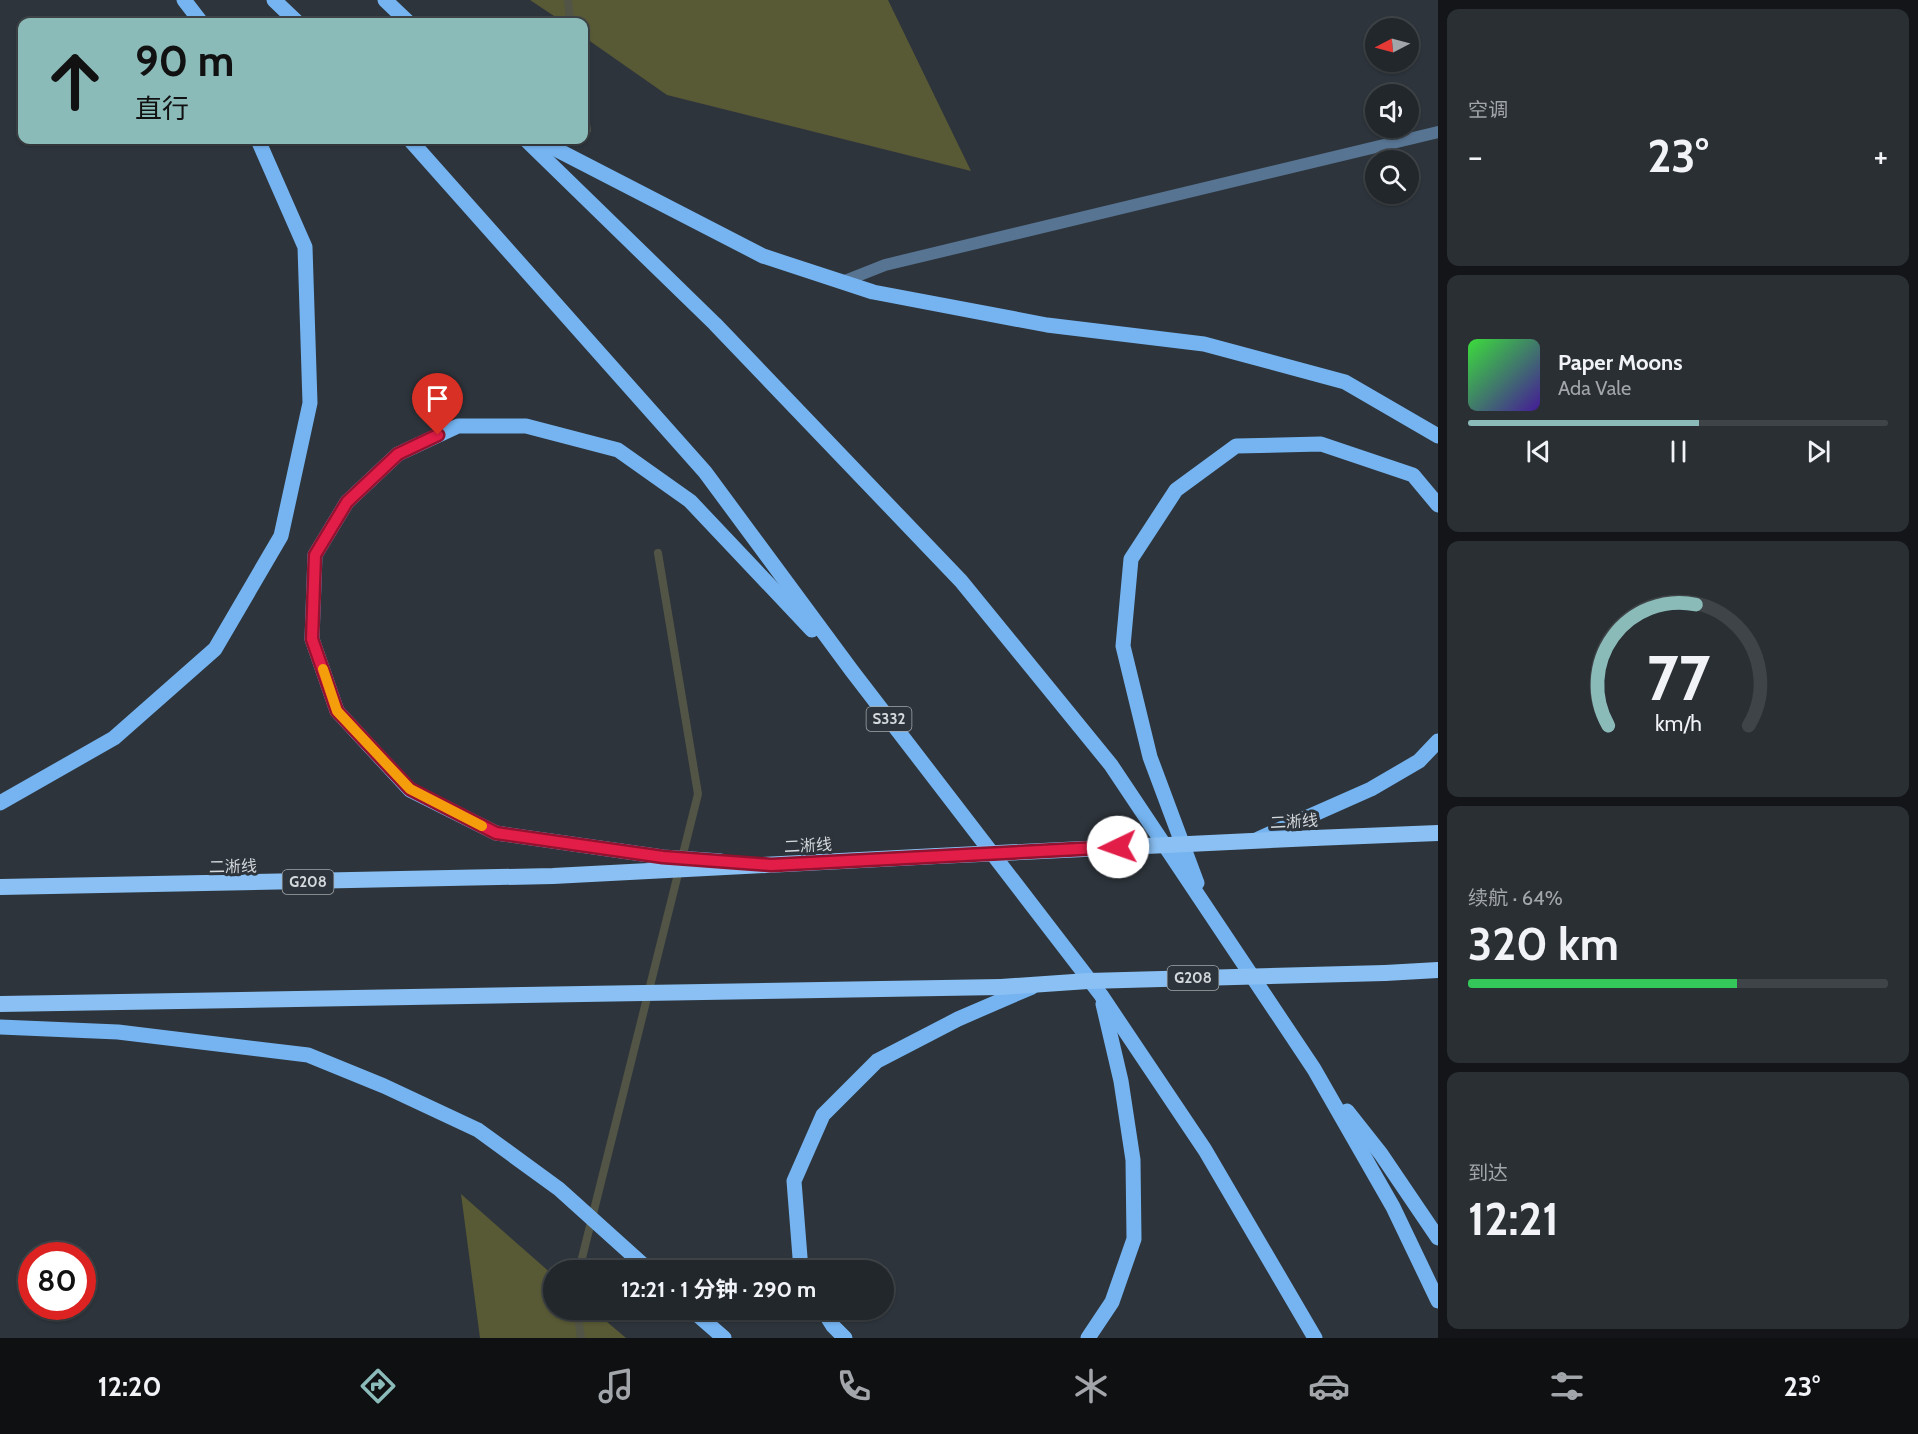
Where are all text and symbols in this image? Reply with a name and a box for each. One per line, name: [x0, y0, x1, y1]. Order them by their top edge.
north arrow: [1365, 18, 1419, 72]
map controls: [1365, 18, 1419, 204]
text: 90 m: [135, 35, 234, 87]
icon: ahead: [36, 42, 114, 120]
button: sound: [1365, 84, 1419, 138]
text: 直行: [135, 92, 189, 125]
text: 空调: [1468, 98, 1508, 122]
text: 23°: [1647, 129, 1709, 183]
text: −: [1468, 136, 1483, 176]
text: +: [1873, 136, 1888, 176]
button: search: [1365, 150, 1419, 204]
text: Paper Moons: [1558, 349, 1682, 376]
pin: [412, 373, 463, 435]
text: Ada Vale: [1558, 376, 1631, 400]
icon: arrive: [421, 382, 454, 415]
icon: previous: [1522, 435, 1555, 468]
icon: pause: [1662, 435, 1695, 468]
icon: next: [1802, 435, 1835, 468]
text: 77: [1646, 640, 1710, 716]
road number: S332: [866, 707, 912, 731]
text: km/h: [1655, 710, 1701, 736]
street label: 二淅线: [1270, 811, 1318, 832]
position arrow: [1086, 815, 1150, 879]
street label: 二淅线: [784, 835, 832, 856]
street label: 二淅线: [209, 857, 257, 876]
road number: G208: [282, 870, 334, 894]
text: 续航 · 64%: [1468, 886, 1563, 910]
text: 320 km: [1468, 917, 1619, 971]
road number: G208: [1168, 966, 1218, 990]
text: 到达: [1468, 1161, 1508, 1185]
text: 12:21: [1468, 1192, 1559, 1246]
speed limit sign: 80: [18, 1242, 96, 1320]
text: 12:21 · 1 分钟 · 290 m: [621, 1276, 816, 1303]
icon: directions: [357, 1365, 399, 1407]
icon: music: [595, 1365, 637, 1407]
icon: phone: [833, 1365, 875, 1407]
icon: climate: [1070, 1365, 1112, 1407]
icon: car: [1308, 1365, 1350, 1407]
icon: filters: [1546, 1365, 1588, 1407]
text: 12:20: [98, 1370, 161, 1403]
text: 23°: [1783, 1370, 1820, 1403]

